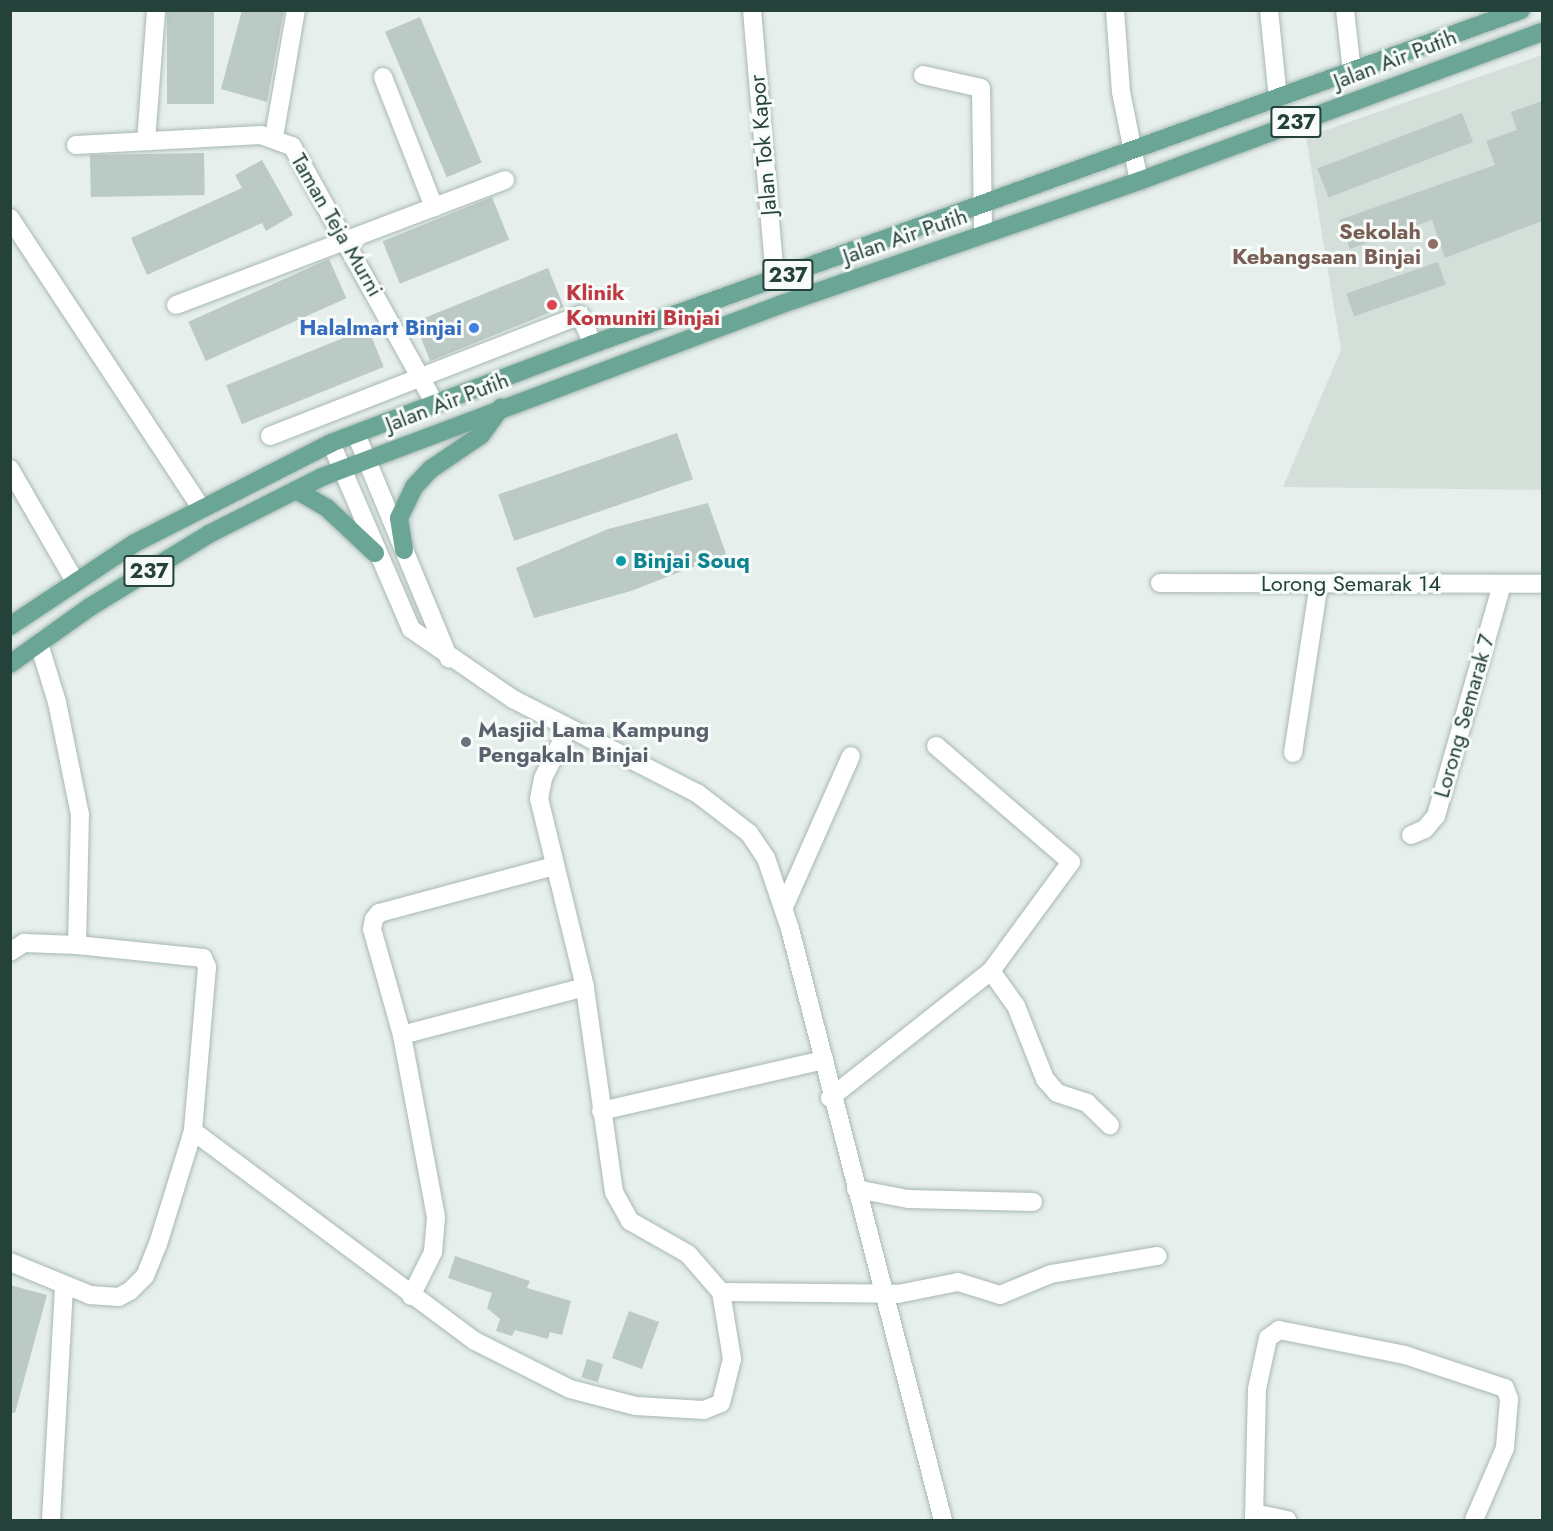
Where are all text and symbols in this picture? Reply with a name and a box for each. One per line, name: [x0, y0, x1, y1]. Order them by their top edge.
street label: Jalan Air Putih: [1330, 23, 1460, 95]
street label: Jalan Tok Kapor: [744, 74, 782, 216]
road number: 237: [1269, 104, 1323, 140]
street label: Taman Teja Murni: [285, 149, 389, 301]
street label: Jalan Air Putih: [839, 202, 971, 270]
place label: Sekolah Kebangsaan Binjai: [1232, 218, 1421, 270]
marker: Sekolah Kebangsaan Binjai: [1426, 237, 1440, 251]
road number: 237: [761, 257, 815, 293]
place label: Klinik Komuniti Binjai: [566, 279, 720, 330]
marker: Klinik Komuniti Binjai: [543, 296, 561, 314]
place label: Halalmart Binjai: [299, 315, 462, 341]
marker: Halalmart Binjai: [467, 321, 481, 335]
street label: Jalan Air Putih: [382, 366, 512, 438]
place label: Binjai Souq: [633, 548, 750, 574]
road number: 237: [122, 553, 176, 589]
marker: Binjai Souq: [614, 554, 628, 568]
street label: Lorong Semarak 14: [1261, 571, 1441, 597]
street label: Lorong Semarak 7: [1428, 631, 1500, 801]
place label: Masjid Lama Kampung Pengakaln Binjai: [478, 716, 709, 768]
marker: Masjid Lama Kampung Pengakaln Binjai: [459, 735, 473, 749]

